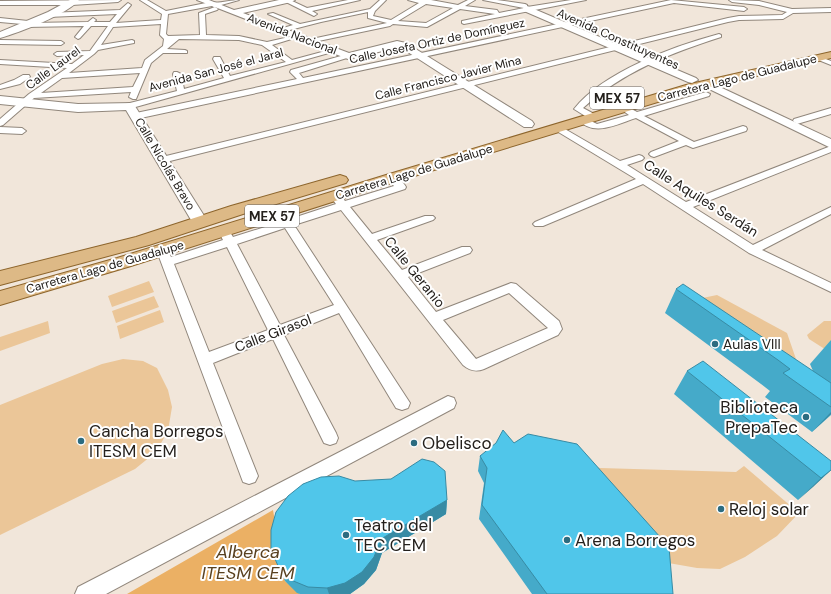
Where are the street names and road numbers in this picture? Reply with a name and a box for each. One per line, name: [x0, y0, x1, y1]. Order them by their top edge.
street label: Avenida Constituyentes: [554, 5, 682, 73]
street label: Avenida Nacional: [245, 10, 339, 58]
street label: Calle Josefa Ortiz de Domínguez: [348, 15, 526, 67]
street label: Calle Laurel: [22, 43, 84, 93]
street label: Avenida San José el Jaral: [147, 44, 285, 96]
street label: Carretera Lago de Guadalupe: [656, 50, 818, 106]
street label: Calle Francisco Javier Mina: [373, 52, 523, 104]
road number: MEX 57: [590, 87, 644, 109]
street label: Calle Nicolás Bravo: [131, 115, 199, 213]
street label: Carretera Lago de Guadalupe: [333, 140, 495, 204]
street label: Calle Aquiles Serdán: [640, 155, 762, 241]
road number: MEX 57: [245, 205, 299, 227]
street label: Calle Geranio: [381, 233, 449, 311]
street label: Carretera Lago de Guadalupe: [24, 237, 186, 297]
street label: Calle Girasol: [232, 310, 314, 356]

